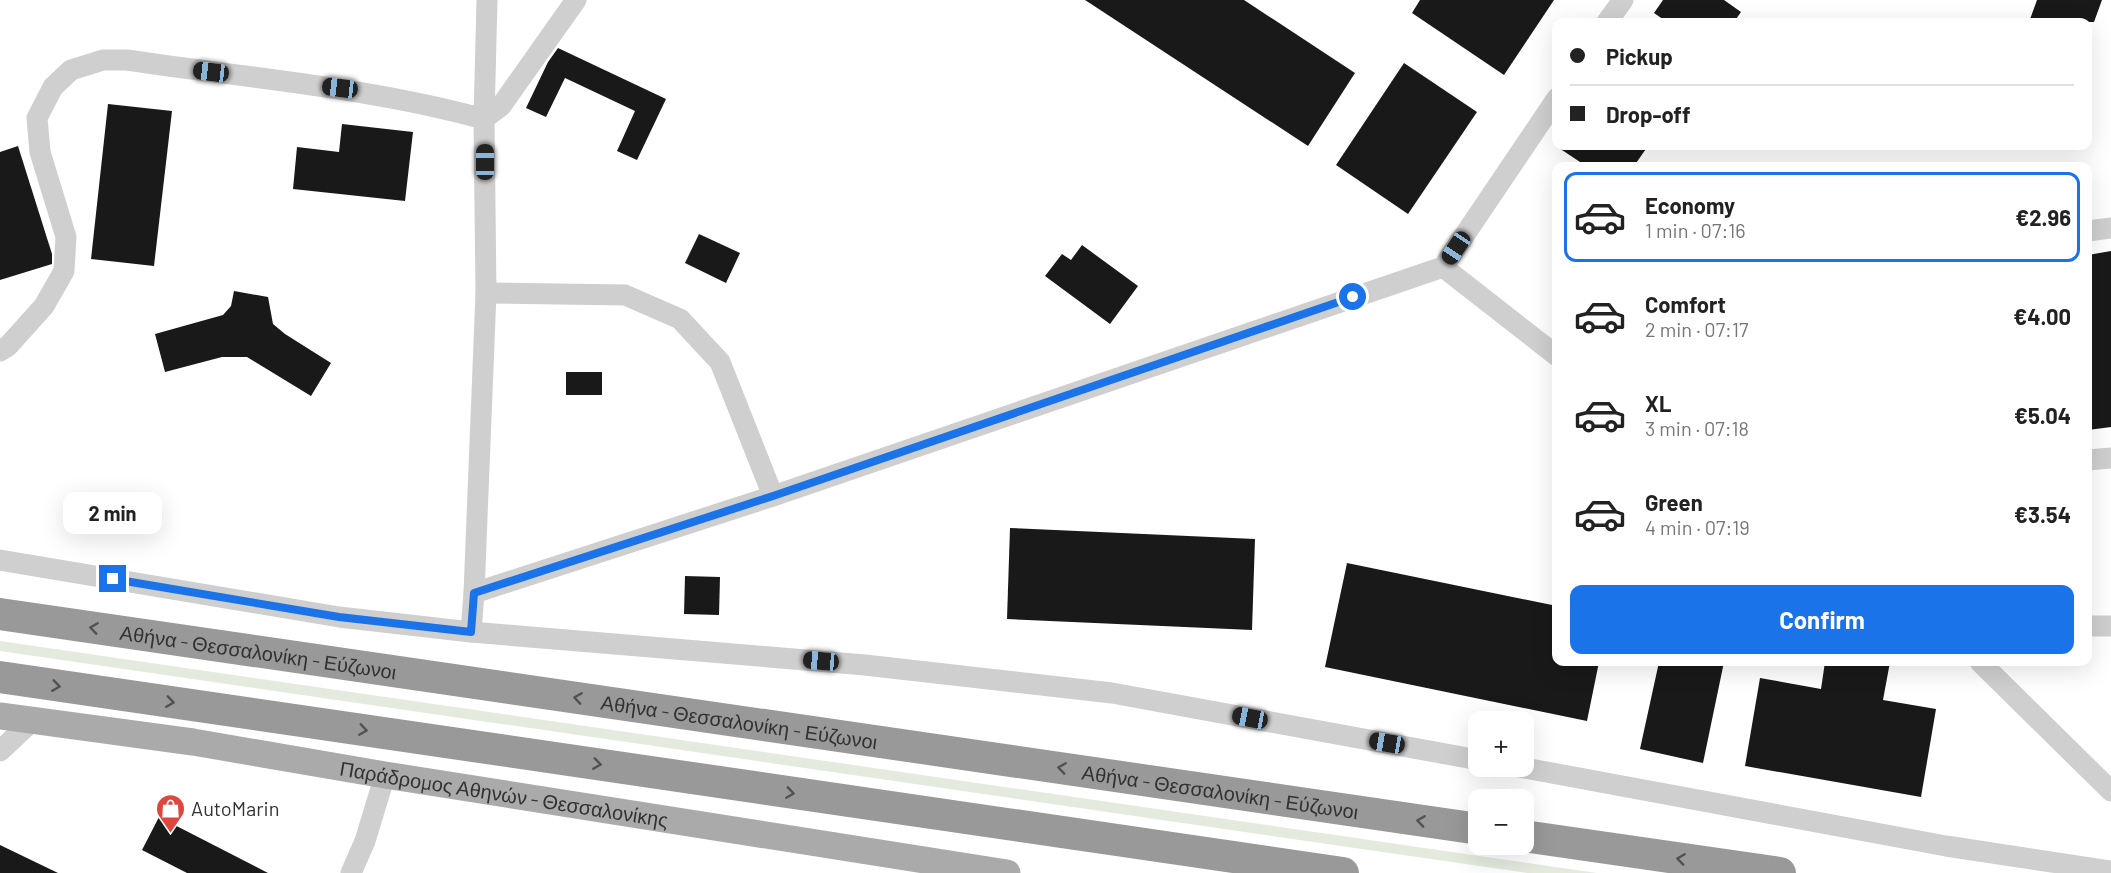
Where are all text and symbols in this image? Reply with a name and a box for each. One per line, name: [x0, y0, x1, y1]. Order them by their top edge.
text: Pickup: [1606, 43, 1673, 69]
car: [192, 61, 230, 83]
car: [321, 77, 359, 99]
text: Drop-off: [1606, 101, 1690, 127]
car: [476, 144, 494, 180]
icon: car: [1573, 190, 1627, 244]
text: Economy: [1645, 192, 1735, 218]
text: €2.96: [2015, 204, 2071, 230]
text: 1 min · 07:16: [1645, 218, 1745, 242]
car: [1438, 228, 1474, 268]
route start: [1339, 283, 1366, 310]
icon: car: [1573, 289, 1627, 343]
text: Comfort: [1645, 291, 1726, 317]
text: €4.00: [2013, 303, 2071, 329]
text: 2 min · 07:17: [1645, 317, 1748, 341]
icon: car: [1573, 388, 1627, 442]
text: XL: [1645, 390, 1671, 416]
text: €5.04: [2014, 402, 2071, 428]
text: 3 min · 07:18: [1645, 416, 1749, 440]
icon: car: [1573, 487, 1627, 541]
text: Green: [1645, 489, 1703, 515]
callout: 2 min: [63, 492, 162, 534]
text: 2 min: [89, 501, 136, 525]
text: €3.54: [2014, 501, 2071, 527]
text: 4 min · 07:19: [1645, 515, 1750, 539]
route end: [99, 565, 126, 592]
button: Confirm: [1570, 585, 2074, 654]
street label: Αθήνα - Θεσσαλονίκη - Εύζωνοι: [118, 620, 398, 683]
one-way arrow: [89, 622, 99, 634]
car: [802, 650, 840, 672]
one-way arrow: [51, 679, 60, 691]
street label: Αθήνα - Θεσσαλονίκη - Εύζωνοι: [599, 690, 879, 753]
one-way arrow: [573, 692, 583, 704]
one-way arrow: [165, 696, 174, 708]
car: [1231, 706, 1269, 730]
map controls: [1468, 711, 1534, 855]
button: +: [1468, 711, 1534, 777]
one-way arrow: [358, 724, 367, 736]
car: [1368, 731, 1406, 755]
street label: Παράδρομος Αθηνών - Θεσσαλονίκης: [338, 755, 670, 832]
one-way arrow: [593, 758, 602, 770]
street label: Αθήνα - Θεσσαλονίκη - Εύζωνοι: [1080, 759, 1360, 823]
one-way arrow: [1057, 763, 1067, 775]
one-way arrow: [785, 786, 795, 798]
button: −: [1468, 789, 1534, 855]
shop icon: AutoMarin: [154, 792, 186, 834]
place label: AutoMarin: [191, 796, 279, 820]
one-way arrow: [1417, 815, 1426, 827]
one-way arrow: [1676, 853, 1686, 865]

